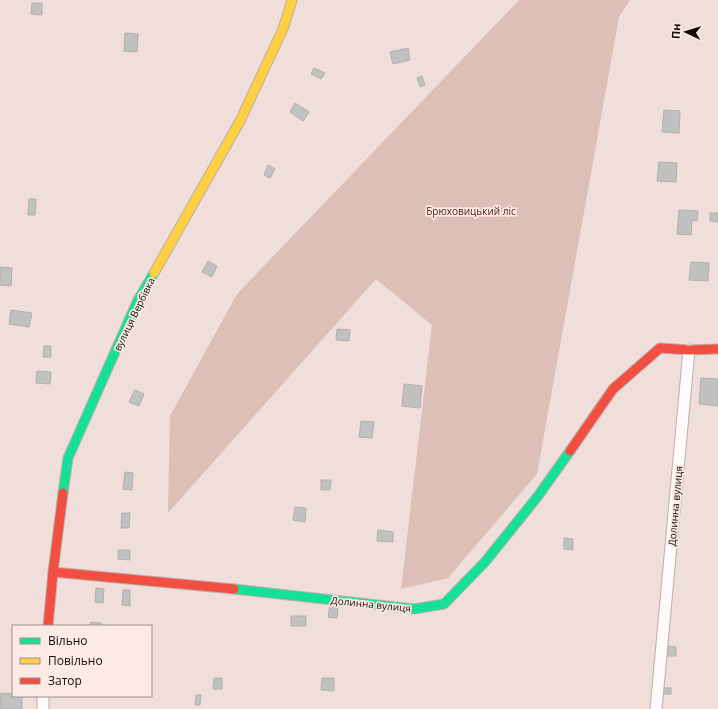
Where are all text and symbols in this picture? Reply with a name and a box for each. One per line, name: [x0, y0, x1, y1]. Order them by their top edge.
north arrow: [666, 12, 706, 52]
text: Пн: [668, 23, 684, 40]
park label: Брюховицький ліс: [426, 204, 516, 218]
street label: вулиця Вербівка: [110, 275, 158, 353]
street label: Долинна вулиця: [665, 465, 685, 547]
street label: Долинна вулиця: [330, 593, 412, 615]
legend: [12, 625, 152, 697]
text: Вільно: [48, 632, 88, 649]
text: Повільно: [48, 652, 103, 669]
text: Затор: [48, 672, 82, 689]

